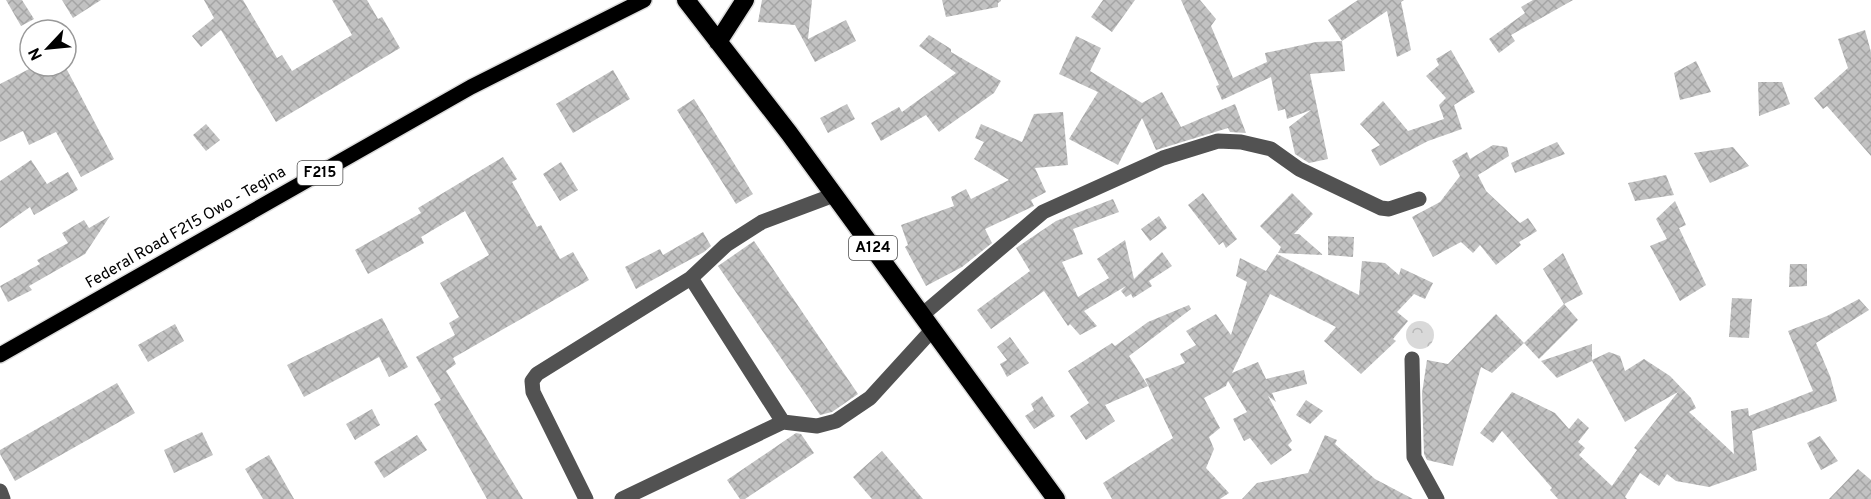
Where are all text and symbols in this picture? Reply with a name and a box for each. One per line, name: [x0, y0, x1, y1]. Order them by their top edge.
north arrow: [18, 18, 78, 78]
text: N: [25, 44, 48, 63]
road number: F215: [298, 161, 342, 185]
street label: Federal Road F215 Owo - Tegina: [82, 162, 290, 294]
road number: A124: [849, 236, 897, 260]

